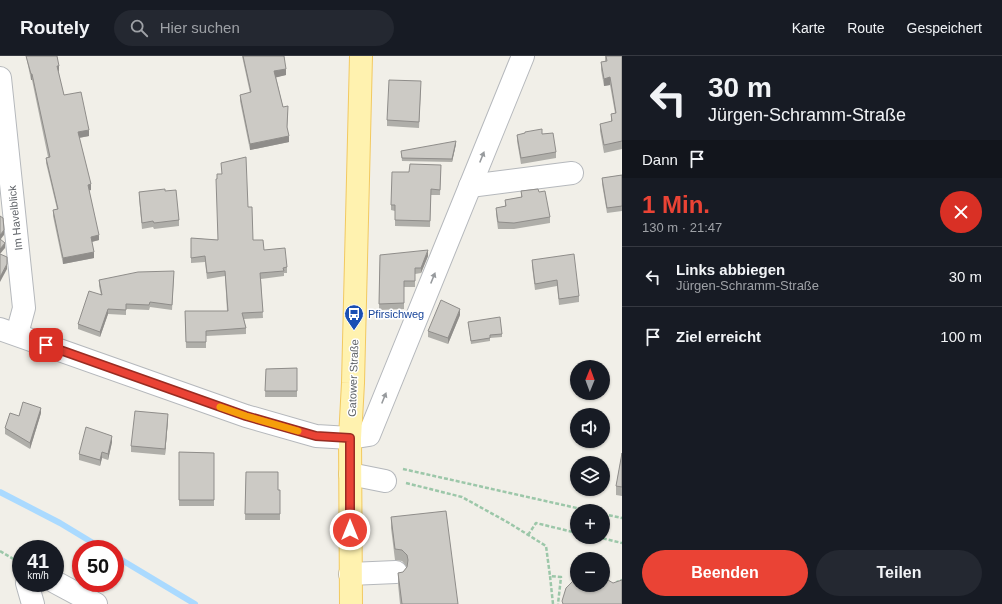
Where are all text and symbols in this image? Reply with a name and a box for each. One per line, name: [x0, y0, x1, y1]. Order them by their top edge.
search box: [114, 10, 394, 46]
text: Routely: [20, 17, 90, 38]
icon: search: [128, 17, 150, 39]
text: Hier suchen: [160, 19, 240, 36]
text: Karte: [792, 20, 825, 36]
text: Route: [847, 20, 885, 36]
text: Gespeichert: [907, 20, 982, 36]
icon: left: [642, 72, 694, 124]
text: 30 m: [708, 72, 772, 103]
text: Jürgen-Schramm-Straße: [708, 105, 906, 125]
icon: arrive: [686, 148, 708, 170]
one-way arrow: [479, 151, 485, 163]
text: Dann: [642, 151, 678, 168]
street label: Im Havelblick: [6, 184, 24, 251]
text: 1 Min.: [642, 191, 710, 218]
button: close: [940, 191, 982, 233]
text: 130 m · 21:47: [642, 220, 722, 235]
text: Links abbiegen: [676, 261, 785, 278]
icon: left: [642, 266, 664, 288]
text: 30 m: [949, 268, 982, 285]
one-way arrow: [430, 271, 436, 283]
text: Jürgen-Schramm-Straße: [676, 278, 819, 293]
bus stop icon: Pfirsichweg: [343, 303, 365, 331]
place label: Pfirsichweg: [368, 308, 424, 320]
icon: arrive: [642, 326, 664, 348]
pin: [29, 328, 63, 362]
text: Ziel erreicht: [676, 328, 761, 345]
text: 100 m: [940, 328, 982, 345]
icon: arrive: [35, 334, 57, 356]
street label: Gatower Straße: [346, 339, 360, 417]
north arrow: [570, 360, 610, 400]
map controls: [570, 360, 610, 592]
one-way arrow: [381, 393, 387, 404]
button: sound: [570, 408, 610, 448]
button: layers: [570, 456, 610, 496]
button: +: [570, 504, 610, 544]
position arrow: [329, 509, 371, 551]
speed limit sign: 50: [72, 540, 124, 592]
text: 41: [27, 550, 49, 572]
button: Beenden: [642, 550, 808, 596]
button: Teilen: [816, 550, 982, 596]
button: −: [570, 552, 610, 592]
text: km/h: [27, 570, 49, 581]

